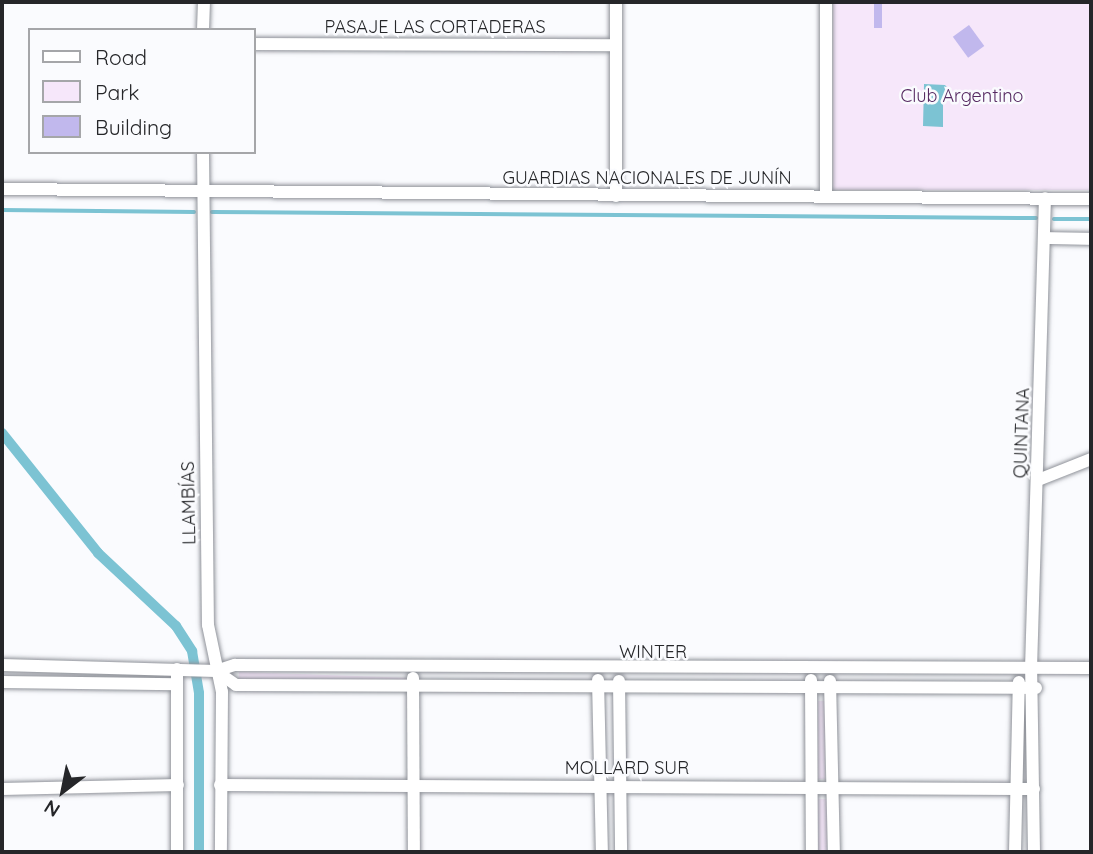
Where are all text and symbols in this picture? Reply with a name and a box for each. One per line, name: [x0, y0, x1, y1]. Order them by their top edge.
street label: PASAJE LAS CORTADERAS: [324, 16, 546, 38]
legend: [28, 28, 256, 154]
text: Road: [95, 44, 147, 70]
text: Park: [95, 79, 139, 105]
park label: Club Argentino: [901, 85, 1023, 107]
text: Building: [95, 114, 172, 140]
street label: GUARDIAS NACIONALES DE JUNÍN: [502, 167, 792, 189]
street label: QUINTANA: [1010, 387, 1034, 479]
street label: LLAMBÍAS: [177, 461, 201, 545]
street label: WINTER: [619, 641, 687, 663]
north arrow: [28, 756, 98, 826]
street label: MOLLARD SUR: [565, 757, 689, 779]
text: N: [40, 795, 64, 823]

